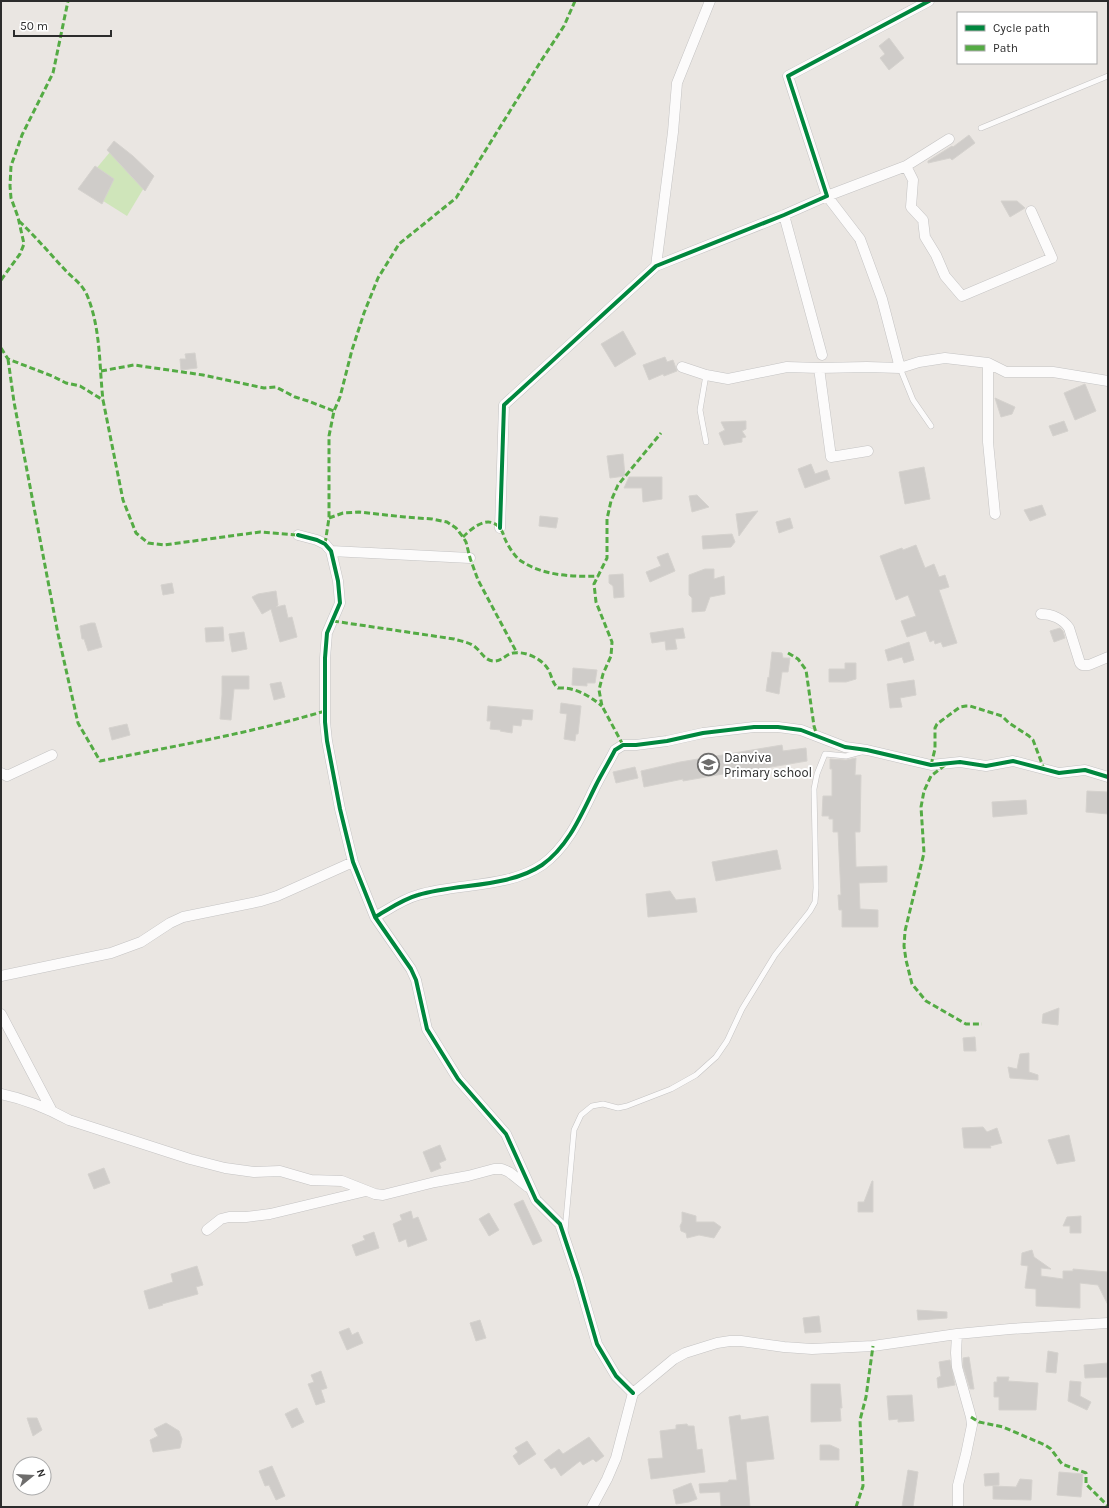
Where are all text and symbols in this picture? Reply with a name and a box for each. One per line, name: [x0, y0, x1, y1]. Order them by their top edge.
scale bar: [14, 12, 111, 38]
legend: [957, 12, 1097, 64]
text: 50 m: [20, 19, 48, 33]
text: Cycle path: [993, 21, 1050, 35]
text: Path: [993, 41, 1018, 55]
place label: Danviva Primary school: [724, 750, 812, 780]
school or university icon: Danviva Primary school: [696, 751, 722, 777]
north arrow: [12, 1456, 52, 1496]
text: N: [34, 1467, 48, 1479]

